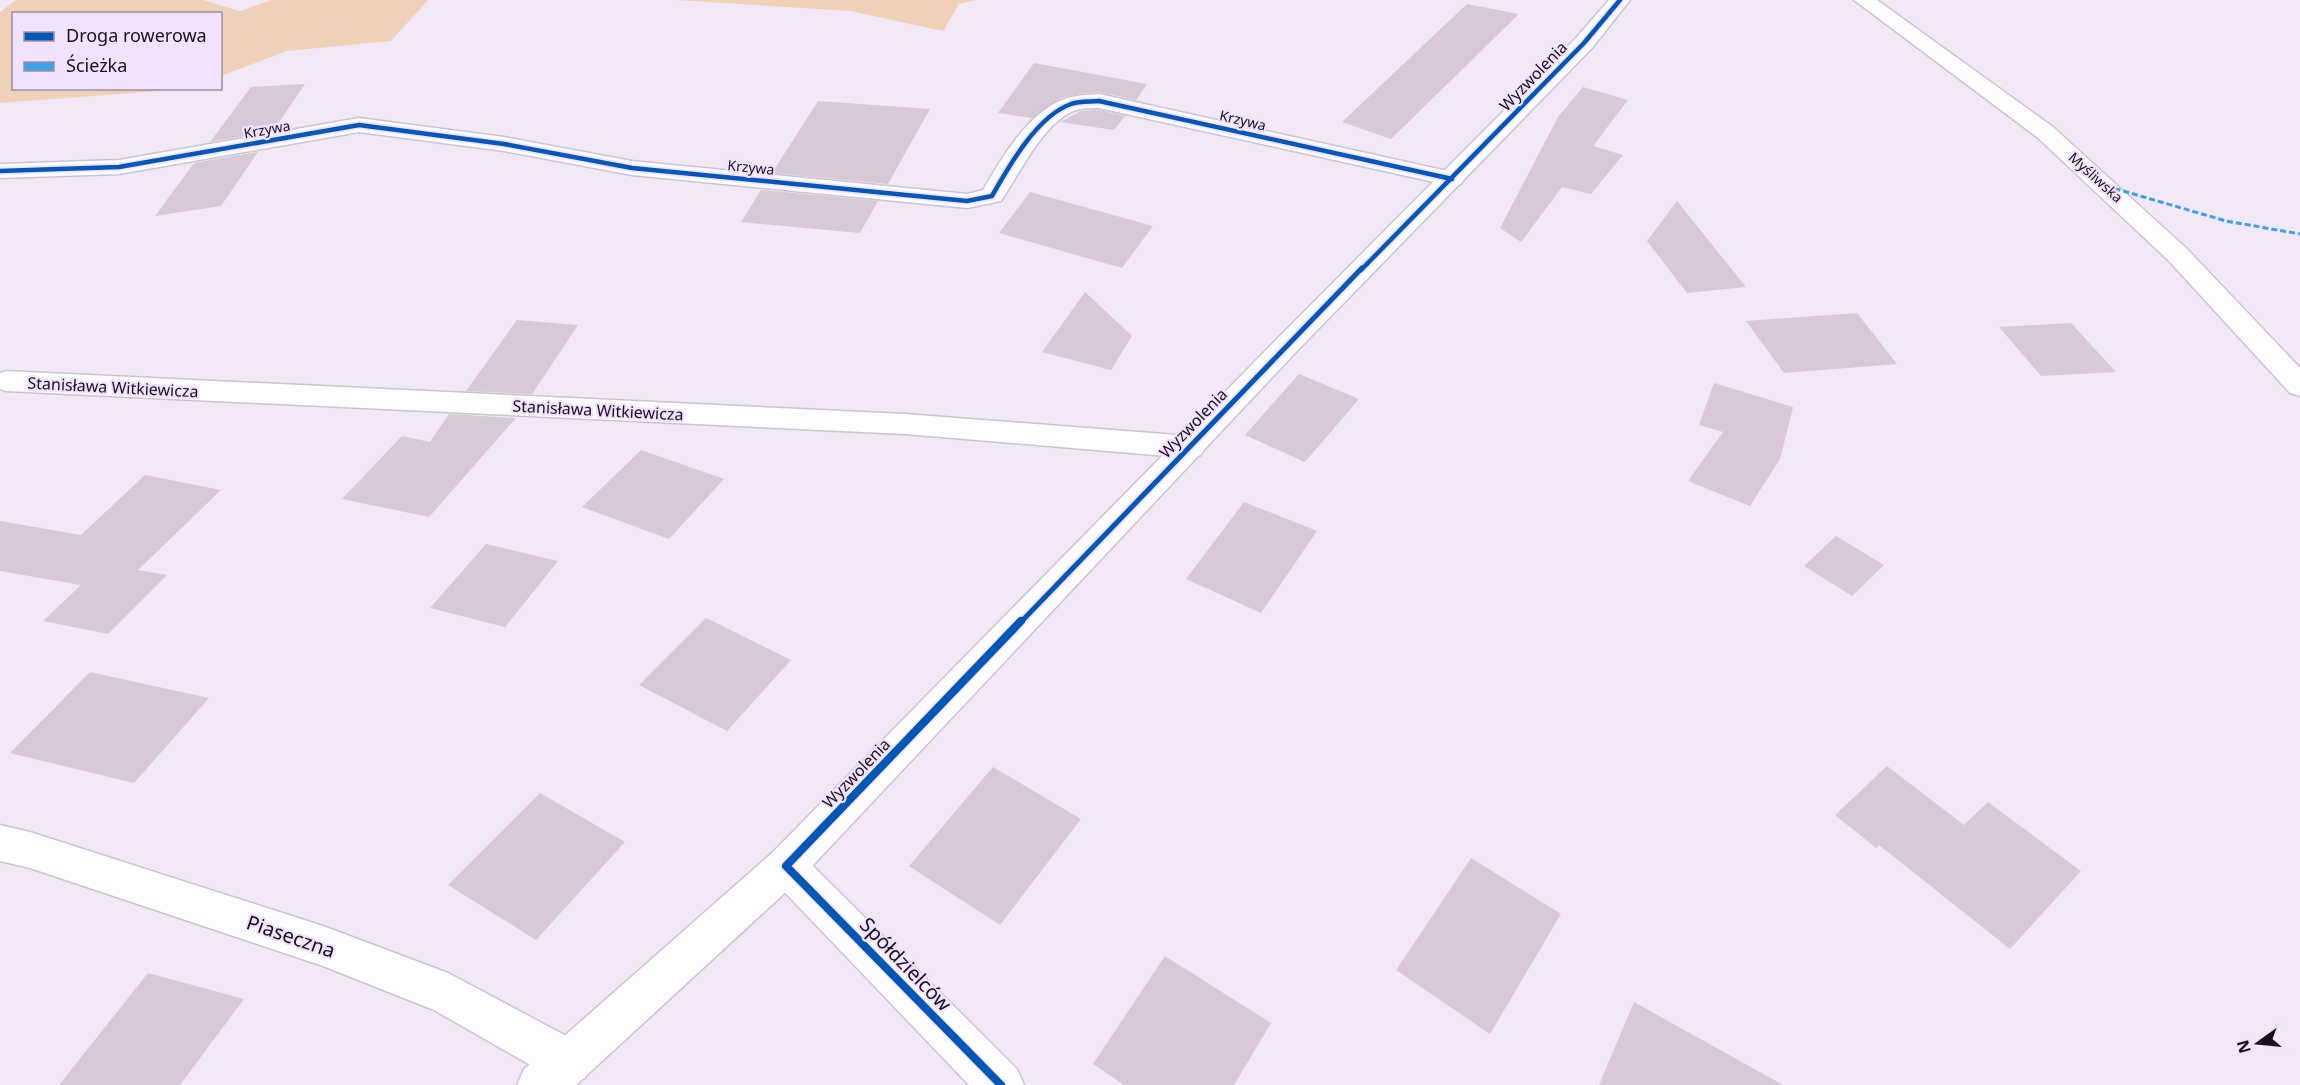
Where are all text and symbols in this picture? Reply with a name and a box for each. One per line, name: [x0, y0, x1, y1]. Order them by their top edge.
legend: [12, 12, 222, 90]
text: Droga rowerowa: [66, 23, 207, 47]
street label: Wyzwolenia: [1494, 36, 1572, 116]
text: Ścieżka: [66, 53, 127, 77]
street label: Krzywa: [1218, 105, 1268, 135]
street label: Krzywa: [242, 116, 292, 142]
street label: Myśliwska: [2065, 148, 2127, 206]
street label: Krzywa: [727, 155, 775, 179]
street label: Stanisława Witkiewicza: [27, 372, 199, 402]
street label: Wyzwolenia: [1154, 383, 1232, 463]
street label: Stanisława Witkiewicza: [512, 395, 684, 425]
street label: Wyzwolenia: [817, 733, 895, 813]
street label: Piaseczna: [243, 908, 339, 964]
street label: Spółdzielców: [854, 911, 958, 1017]
north arrow: [2228, 1013, 2288, 1073]
text: N: [2231, 1038, 2256, 1056]

